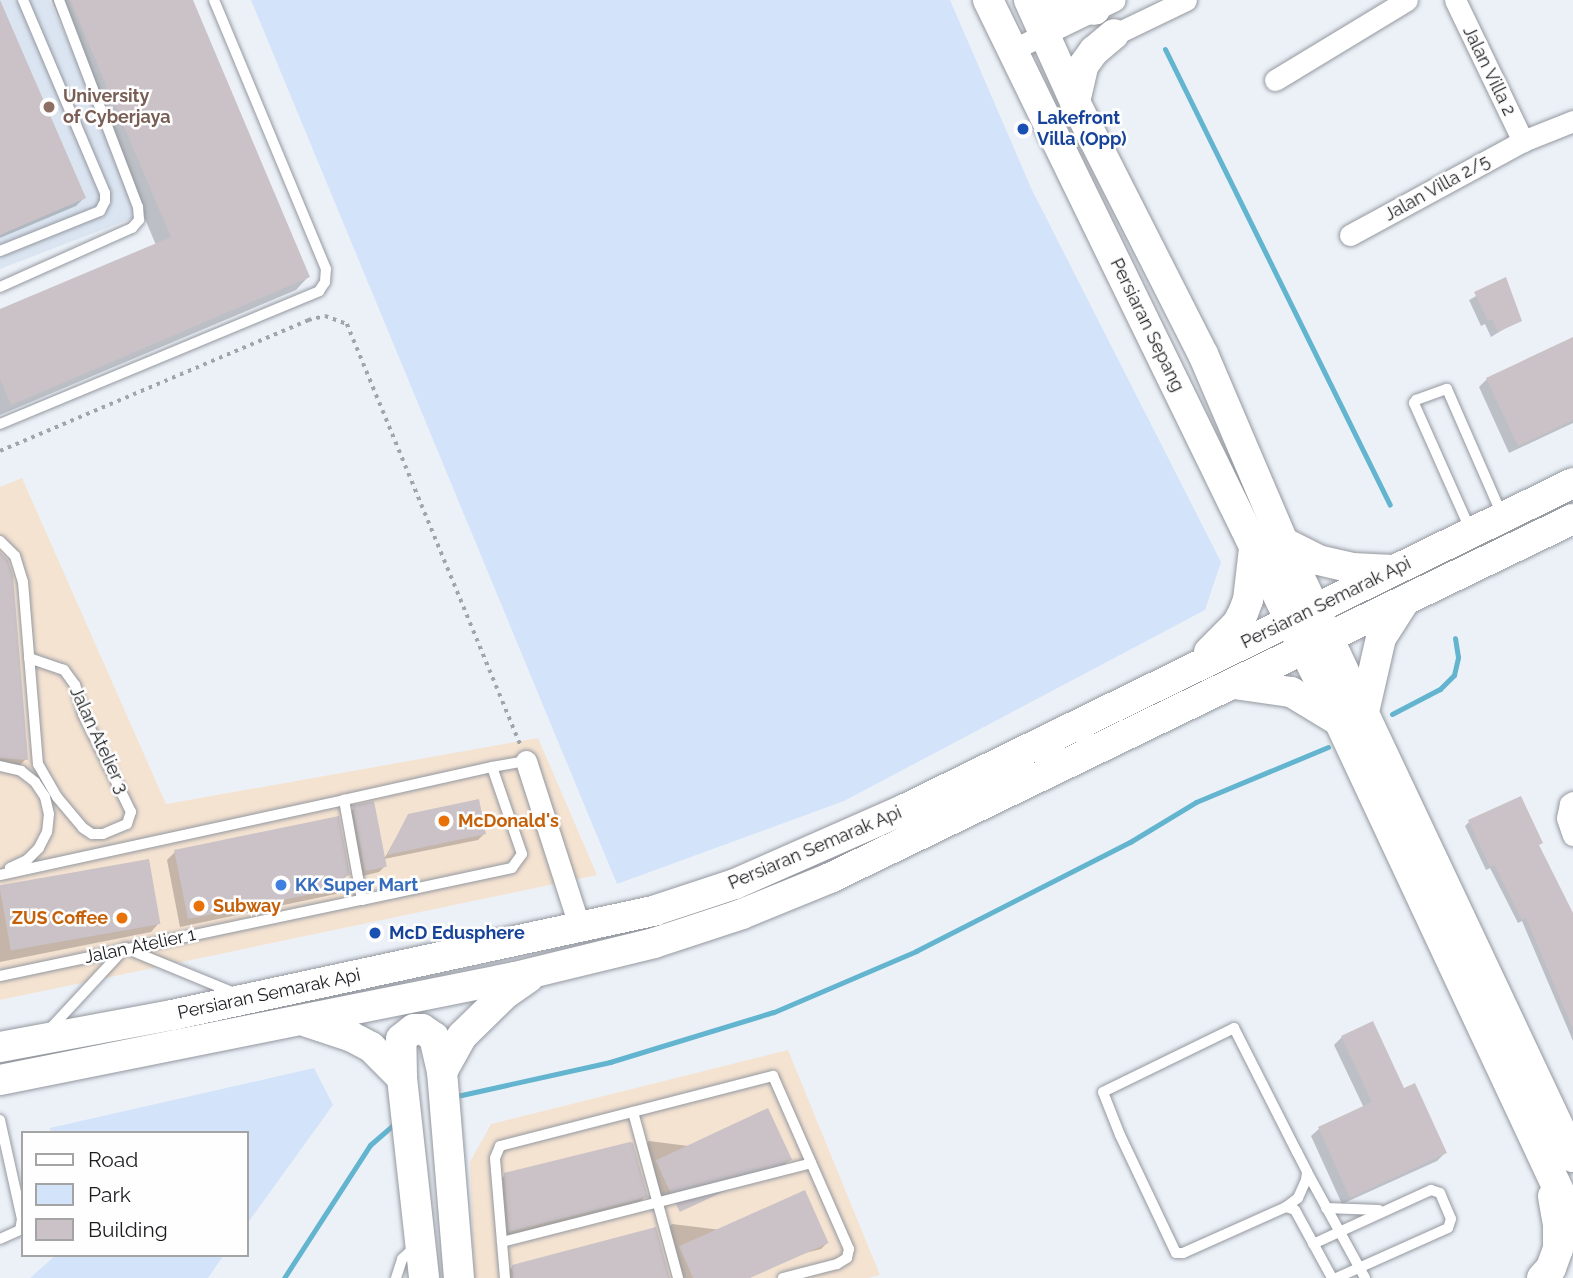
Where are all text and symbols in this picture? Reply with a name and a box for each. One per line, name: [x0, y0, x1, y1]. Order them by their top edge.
street label: Jalan Villa 2: [1458, 22, 1520, 120]
place label: University of Cyberjaya: [63, 86, 171, 128]
marker: University of Cyberjaya: [41, 99, 57, 115]
place label: Lakefront Villa (Opp): [1037, 108, 1127, 150]
marker: Lakefront Villa (Opp): [1015, 121, 1031, 137]
street label: Jalan Villa 2/5: [1380, 150, 1494, 226]
street label: Persiaran Sepang: [1105, 255, 1189, 395]
street label: Persiaran Semarak Api: [1237, 552, 1415, 654]
street label: Jalan Atelier 3: [65, 683, 133, 797]
street label: Persiaran Semarak Api: [725, 802, 905, 894]
place label: McDonald's: [458, 810, 559, 832]
marker: McDonald's: [436, 813, 452, 829]
place label: KK Super Mart: [295, 874, 419, 896]
marker: KK Super Mart: [273, 877, 289, 893]
place label: Subway: [213, 895, 281, 917]
marker: Subway: [191, 898, 207, 914]
place label: ZUS Coffee: [12, 907, 108, 929]
marker: ZUS Coffee: [114, 910, 130, 926]
place label: McD Edusphere: [389, 922, 525, 944]
street label: Jalan Atelier 1: [82, 924, 198, 968]
marker: McD Edusphere: [367, 925, 383, 941]
street label: Persiaran Semarak Api: [175, 964, 363, 1024]
legend: [21, 1131, 248, 1257]
text: Road: [88, 1147, 138, 1172]
text: Park: [88, 1182, 131, 1207]
text: Building: [88, 1217, 168, 1242]

